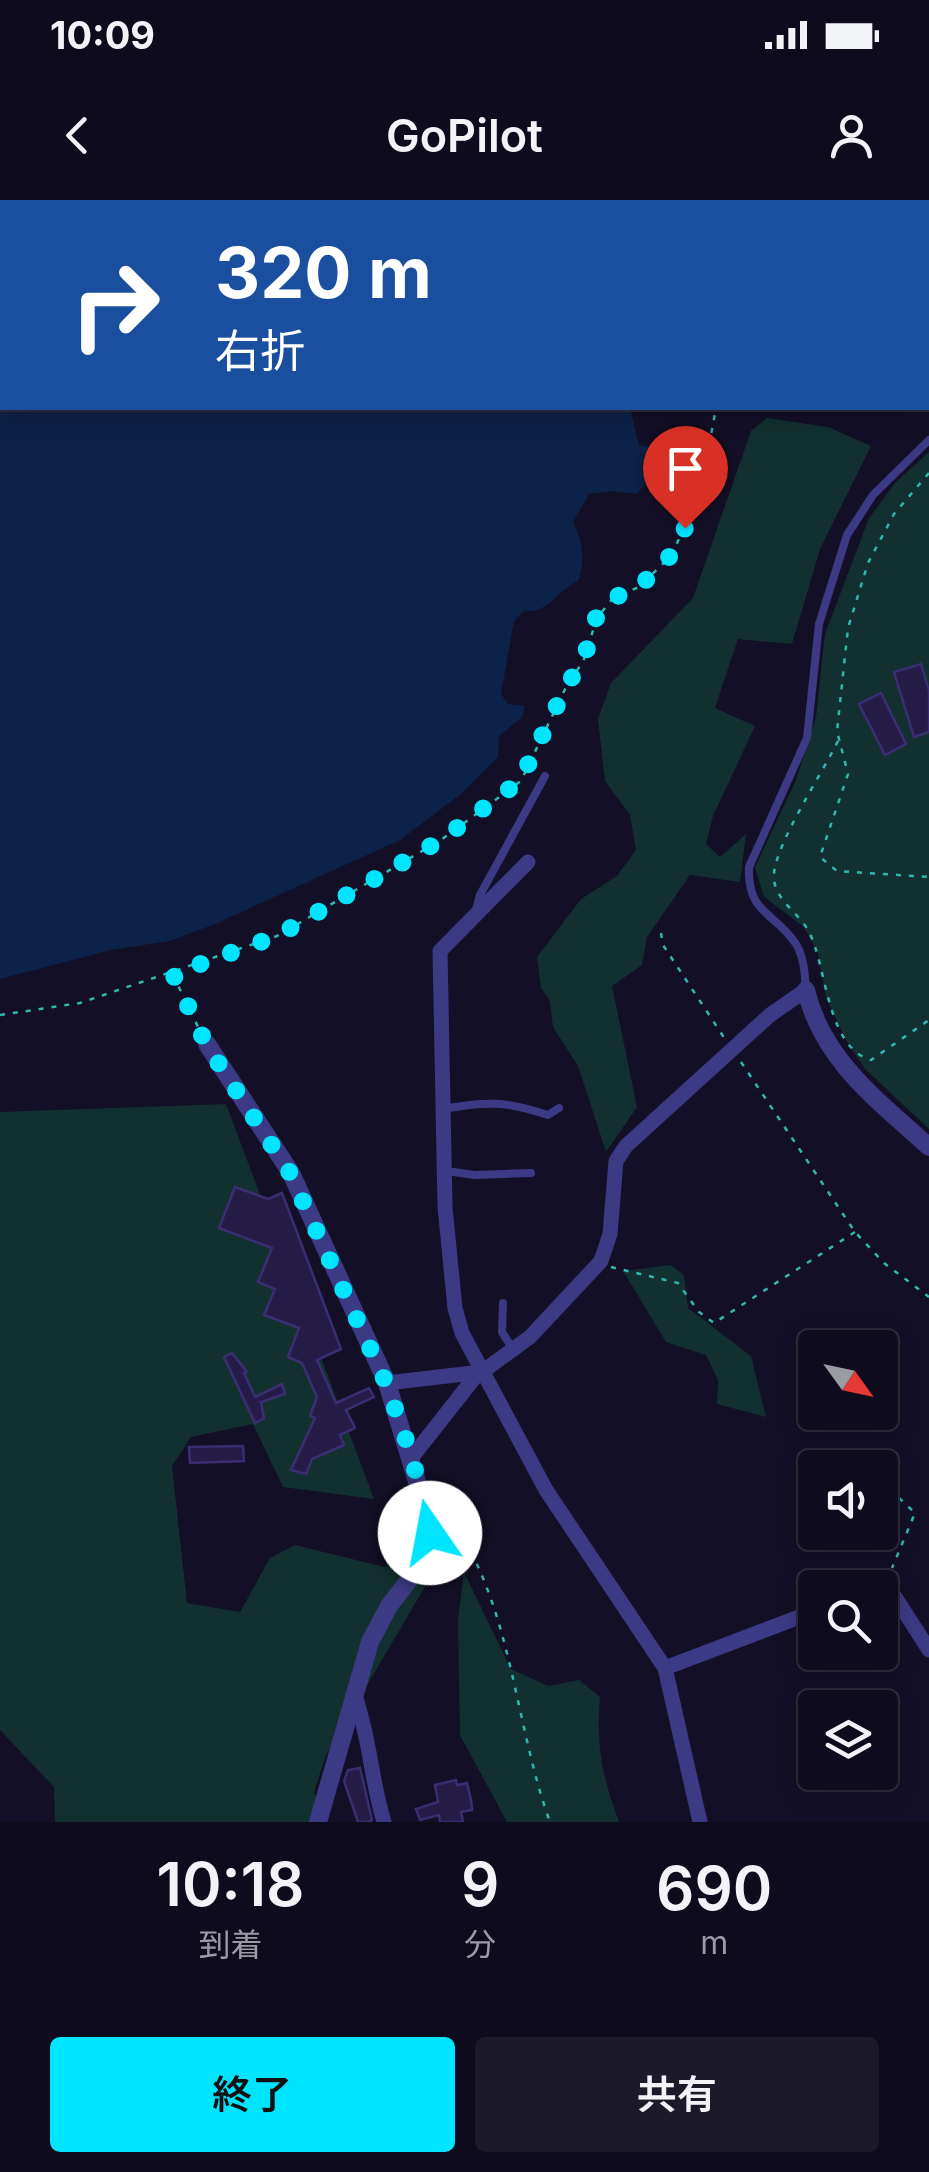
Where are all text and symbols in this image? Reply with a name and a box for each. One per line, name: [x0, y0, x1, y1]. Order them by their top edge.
text: 10:09: [50, 12, 155, 58]
icon: back: [50, 108, 105, 163]
text: GoPilot: [386, 108, 543, 163]
icon: person: [824, 108, 879, 163]
text: 320 m: [215, 230, 432, 315]
icon: right: [50, 240, 180, 370]
text: 右折: [215, 323, 305, 378]
pin: [643, 426, 728, 529]
icon: arrive: [658, 441, 713, 496]
north arrow: [798, 1330, 898, 1430]
map controls: [798, 1330, 898, 1790]
button: sound: [798, 1450, 898, 1550]
position arrow: [378, 1481, 482, 1585]
button: search: [798, 1570, 898, 1670]
button: layers: [798, 1690, 898, 1790]
text: 10:18: [157, 1848, 304, 1920]
text: 9: [461, 1848, 499, 1920]
text: 690: [656, 1852, 772, 1924]
text: m: [700, 1923, 728, 1962]
text: 到着: [199, 1925, 263, 1964]
text: 分: [464, 1925, 496, 1964]
button: 終了: [50, 2037, 455, 2152]
button: 共有: [475, 2037, 879, 2152]

